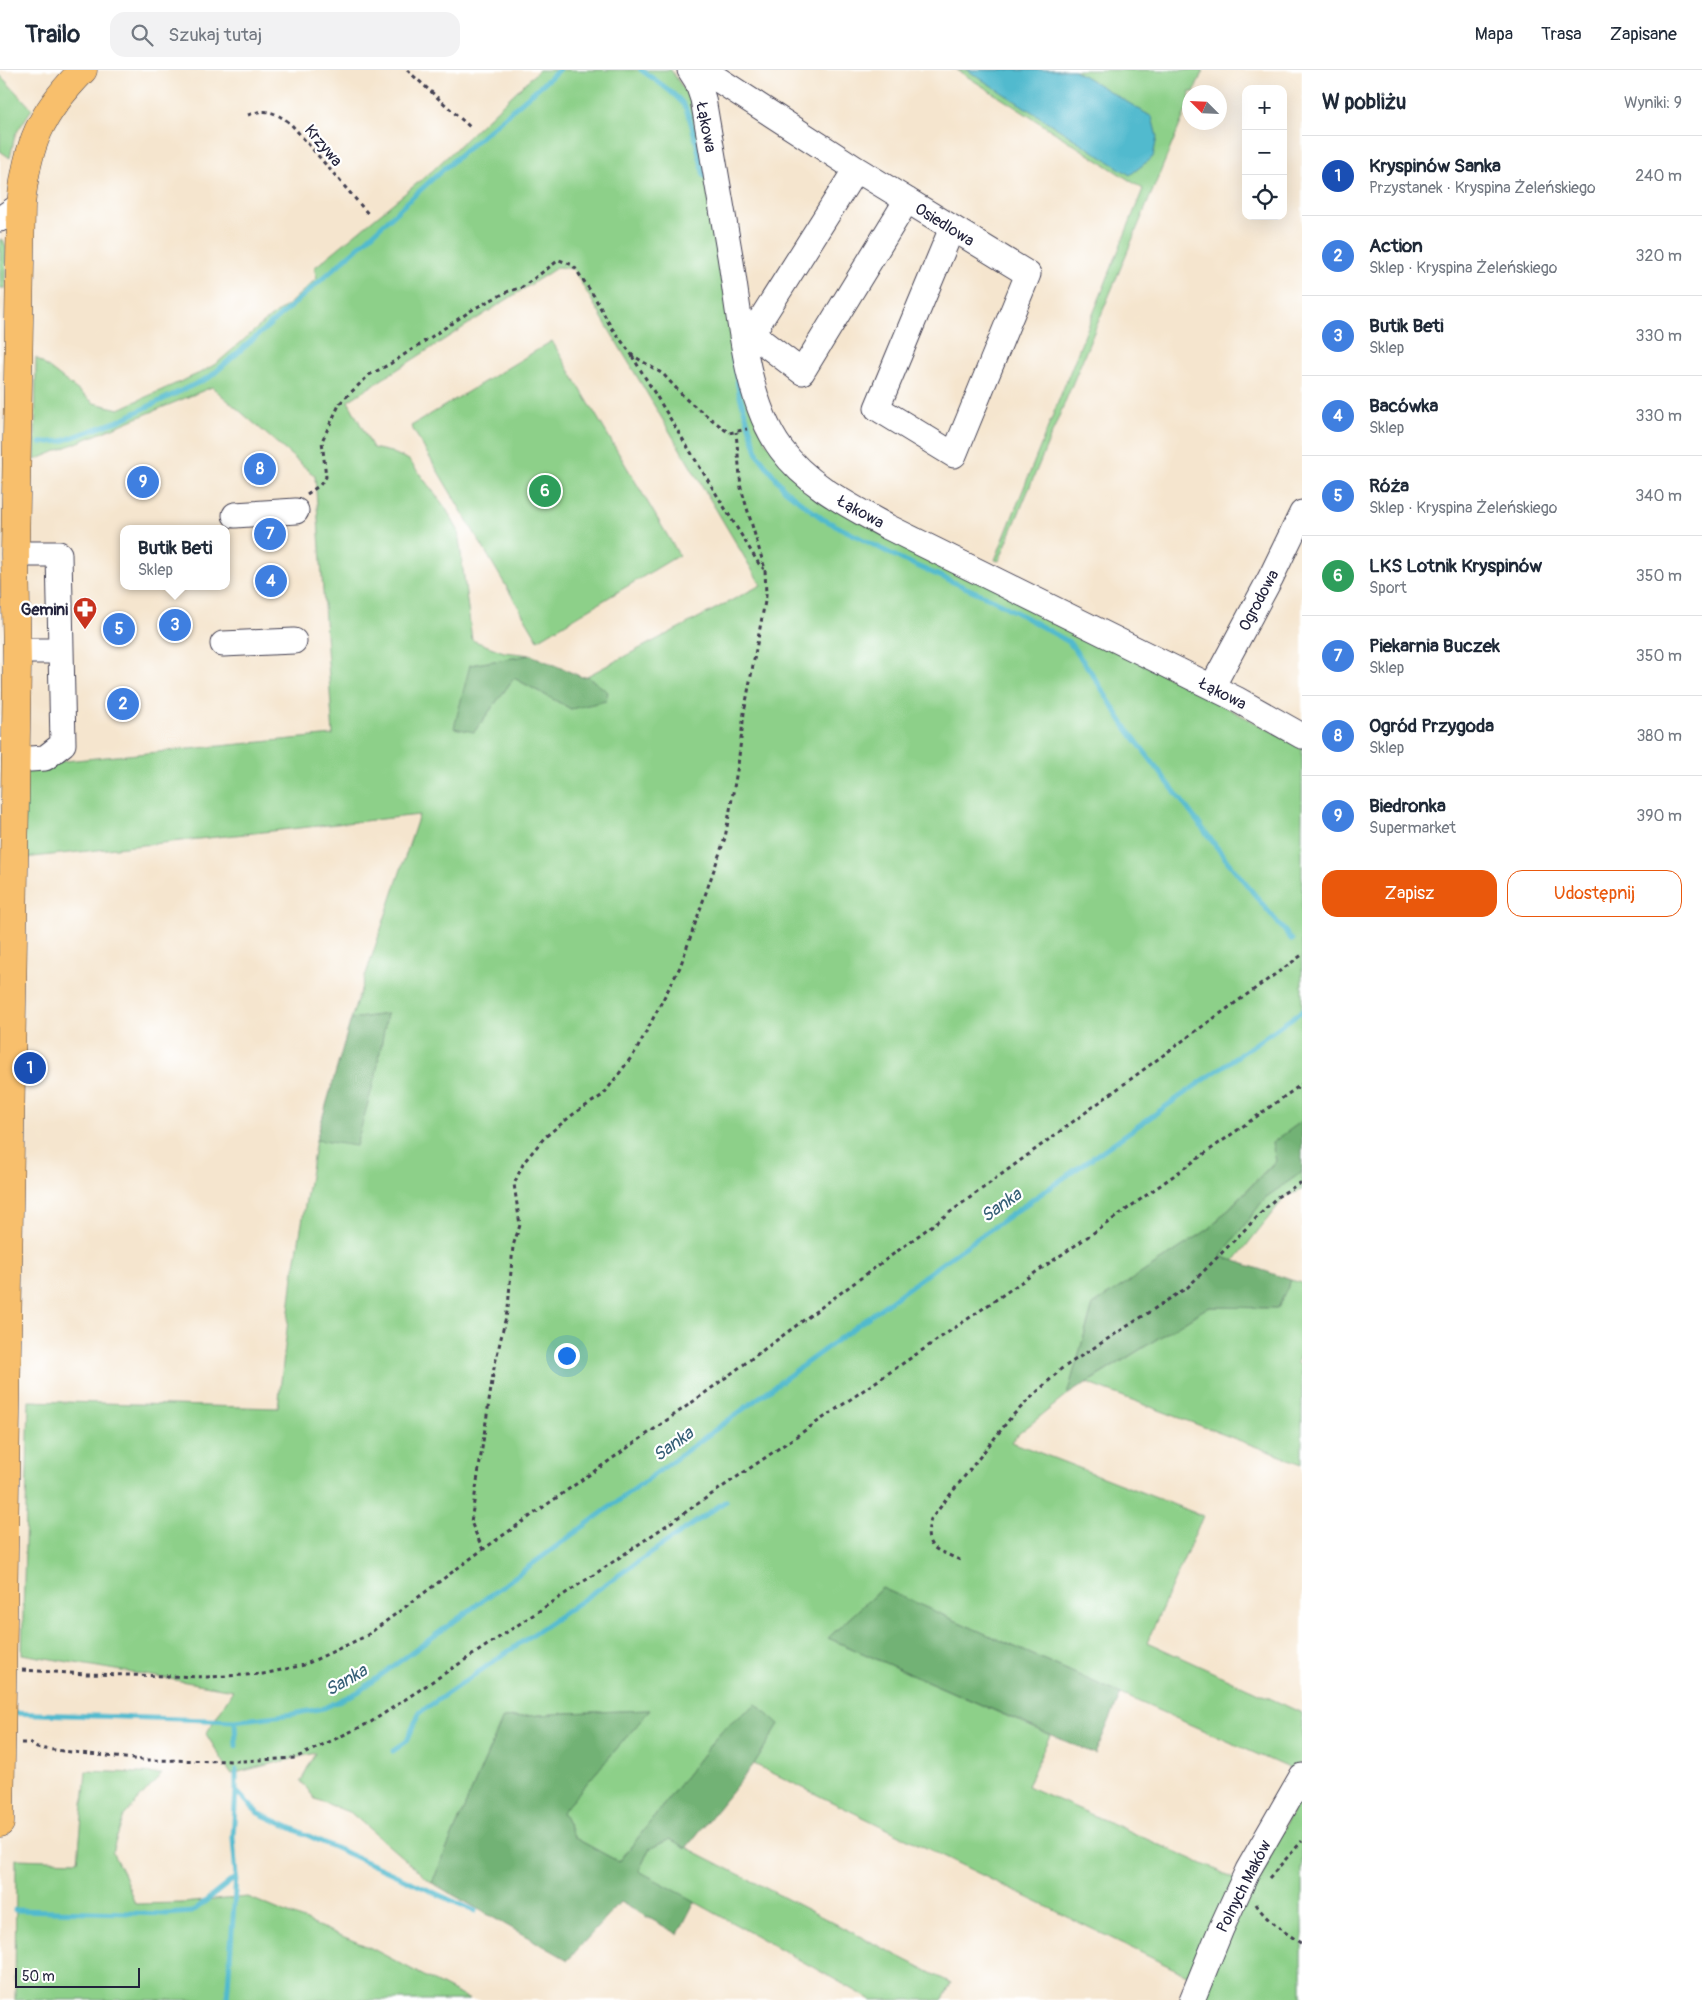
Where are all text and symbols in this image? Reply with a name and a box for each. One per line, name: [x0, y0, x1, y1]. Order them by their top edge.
search box: [110, 12, 460, 57]
text: Trailo: [25, 20, 80, 49]
icon: search: [128, 21, 156, 49]
text: Szukaj tutaj: [168, 23, 262, 47]
text: Mapa: [1475, 23, 1513, 46]
text: Trasa: [1541, 23, 1582, 46]
text: Zapisane: [1610, 23, 1677, 46]
north arrow: [1182, 85, 1227, 130]
map controls: [1242, 85, 1287, 220]
button: +: [1242, 85, 1287, 130]
text: W pobliżu: [1322, 89, 1406, 116]
text: Wyniki: 9: [1624, 93, 1682, 113]
street label: Łąkowa: [691, 99, 721, 154]
street label: Krzywa: [300, 121, 347, 171]
button: −: [1242, 130, 1287, 175]
text: Kryspinów Sanka: [1369, 154, 1501, 178]
text: 1: [1335, 166, 1341, 186]
text: 240 m: [1635, 166, 1682, 186]
button: locate: [1242, 175, 1287, 220]
text: Przystanek · Kryspina Żeleńskiego: [1369, 178, 1596, 198]
street label: Osiedlowa: [911, 199, 978, 251]
text: Action: [1369, 234, 1423, 258]
text: 2: [1334, 246, 1342, 266]
text: 320 m: [1636, 246, 1682, 266]
text: Sklep · Kryspina Żeleńskiego: [1369, 258, 1557, 278]
text: Butik Beti: [1369, 314, 1444, 338]
text: 3: [1334, 326, 1342, 346]
text: 330 m: [1636, 326, 1682, 346]
text: Sklep: [1369, 338, 1404, 358]
text: Bacówka: [1369, 394, 1438, 418]
text: 4: [1333, 406, 1343, 426]
text: 330 m: [1636, 406, 1682, 426]
text: Sklep: [1369, 418, 1404, 438]
pin: 8: [244, 450, 276, 488]
pin: 9: [127, 463, 159, 501]
pin: 6: [529, 472, 561, 510]
text: Róża: [1369, 474, 1409, 498]
text: 5: [1334, 486, 1342, 506]
text: 340 m: [1635, 486, 1682, 506]
street label: Łąkowa: [833, 490, 888, 533]
text: Sklep · Kryspina Żeleńskiego: [1369, 498, 1557, 518]
pin: 7: [254, 515, 286, 553]
popup: [120, 525, 230, 590]
text: Butik Beti: [138, 536, 212, 560]
text: LKS Lotnik Kryspinów: [1369, 554, 1542, 578]
text: Sklep: [138, 560, 173, 580]
pin: 4: [255, 562, 287, 600]
street label: Ogrodowa: [1234, 566, 1283, 634]
text: 6: [1333, 566, 1343, 586]
text: 350 m: [1636, 566, 1682, 586]
text: Sport: [1369, 578, 1407, 598]
pharmacy icon: Gemini: [72, 596, 98, 630]
place label: Gemini: [21, 600, 68, 620]
pin: 3: [159, 606, 191, 644]
pin: 5: [103, 610, 135, 648]
text: Piekarnia Buczek: [1369, 634, 1500, 658]
text: 7: [1334, 646, 1342, 666]
text: 350 m: [1636, 646, 1682, 666]
text: Sklep: [1369, 658, 1404, 678]
street label: Łąkowa: [1194, 673, 1250, 714]
pin: 2: [107, 685, 139, 723]
text: Ogród Przygoda: [1369, 714, 1494, 738]
text: 8: [1334, 726, 1342, 746]
text: 380 m: [1636, 726, 1682, 746]
text: Sklep: [1369, 738, 1404, 758]
text: Biedronka: [1369, 794, 1446, 818]
text: 9: [1334, 806, 1342, 826]
text: 390 m: [1636, 806, 1682, 826]
text: Supermarket: [1369, 818, 1456, 838]
button: Zapisz: [1322, 870, 1497, 917]
button: Udostępnij: [1507, 870, 1682, 917]
pin: 1: [14, 1049, 46, 1087]
water label: Sanka: [977, 1182, 1027, 1228]
your location: [554, 1343, 580, 1369]
water label: Sanka: [649, 1421, 699, 1467]
water label: Sanka: [321, 1659, 373, 1701]
street label: Polnych Maków: [1212, 1837, 1276, 1936]
scale bar: [15, 1965, 140, 1988]
text: 50 m: [22, 1968, 55, 1985]

